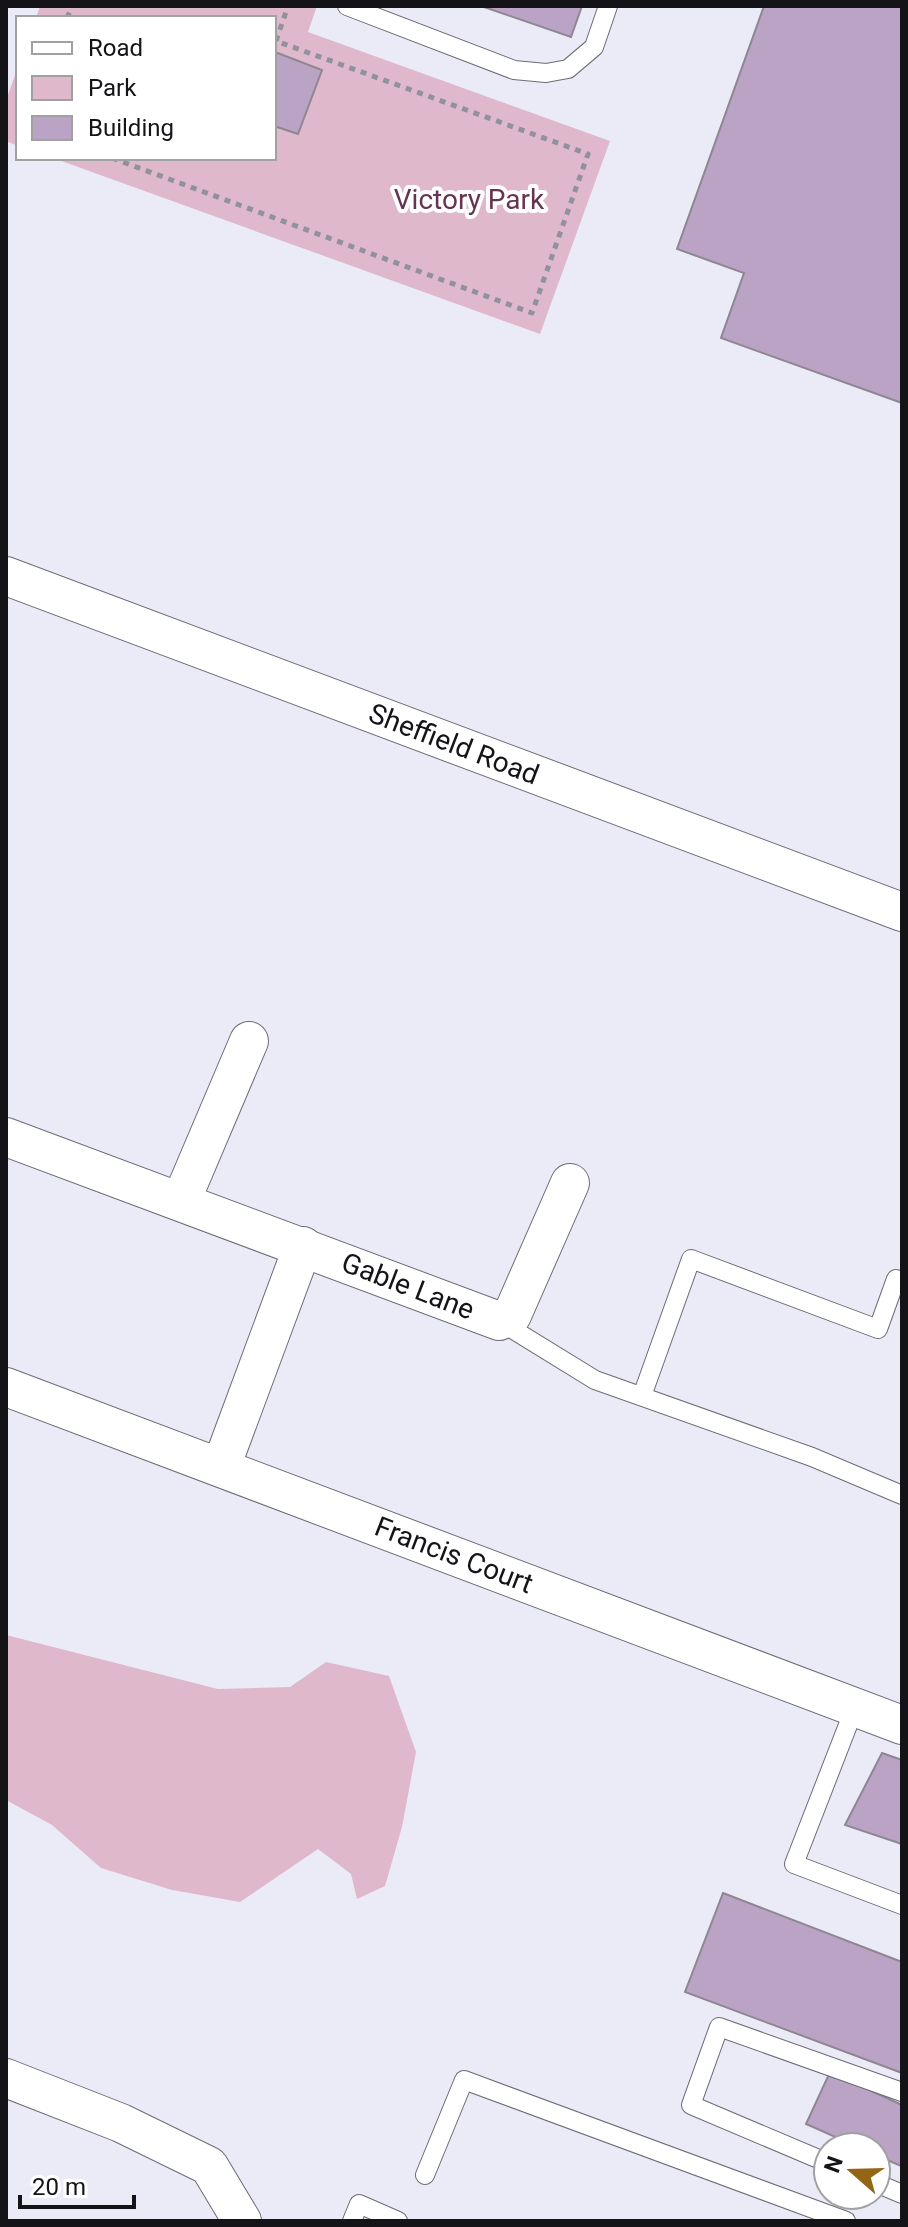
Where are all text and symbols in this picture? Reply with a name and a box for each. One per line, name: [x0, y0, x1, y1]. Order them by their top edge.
legend: [16, 16, 276, 160]
text: Road: [88, 34, 143, 62]
text: Park: [88, 74, 137, 102]
text: Building: [88, 114, 174, 142]
park label: Victory Park: [394, 183, 545, 216]
street label: Sheffield Road: [364, 696, 544, 792]
street label: Gable Lane: [337, 1246, 479, 1326]
street label: Francis Court: [370, 1510, 538, 1600]
north arrow: [812, 2131, 892, 2211]
text: N: [819, 2153, 848, 2176]
scale bar: [20, 2159, 134, 2209]
text: 20 m: [32, 2173, 86, 2201]

